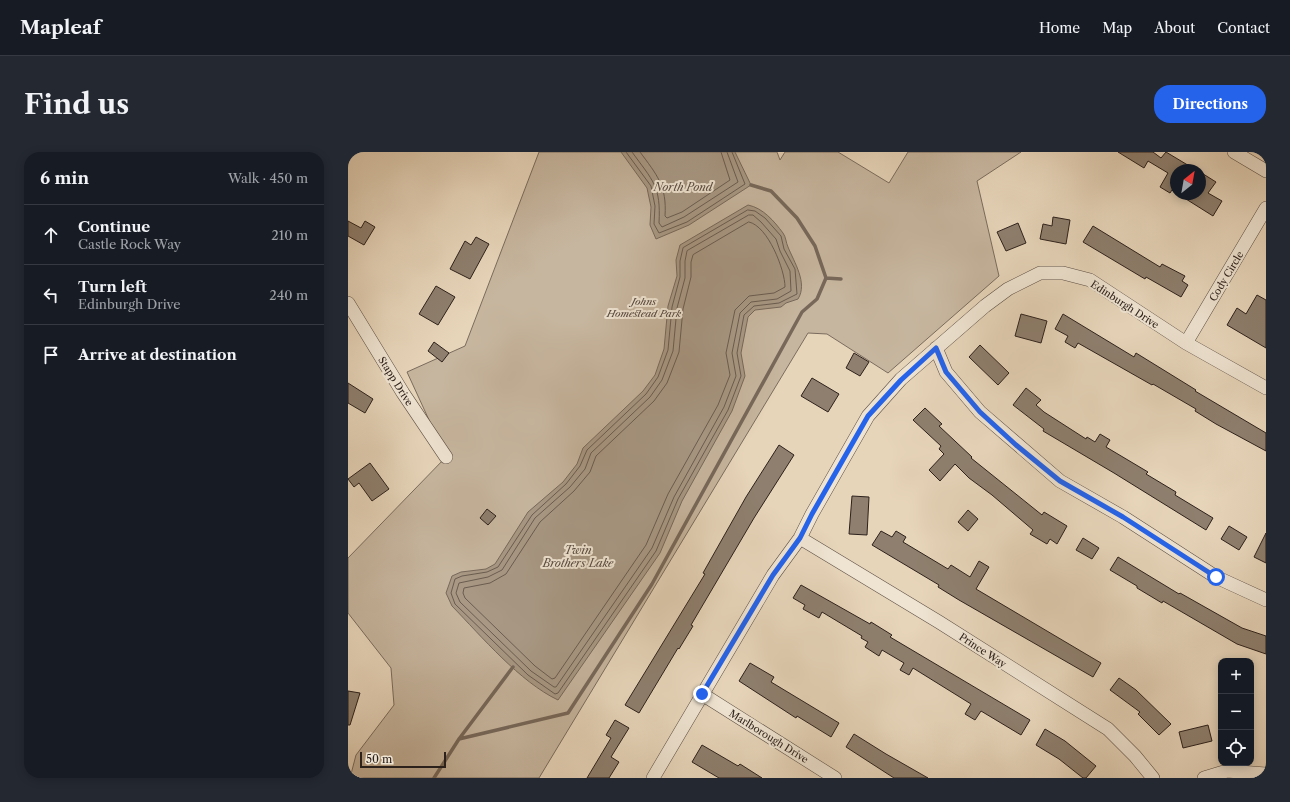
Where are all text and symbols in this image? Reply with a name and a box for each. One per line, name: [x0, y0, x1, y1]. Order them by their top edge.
text: Mapleaf: [20, 16, 101, 39]
text: Home: [1039, 19, 1080, 37]
text: Map: [1102, 19, 1132, 37]
text: About: [1154, 19, 1195, 37]
text: Contact: [1217, 19, 1270, 37]
button: Directions: [1154, 85, 1266, 123]
text: Find us: [24, 87, 129, 121]
north arrow: [1170, 164, 1206, 200]
text: 6 min: [40, 168, 89, 188]
text: Walk · 450 m: [228, 170, 308, 186]
water label: North Pond: [653, 180, 714, 194]
text: Continue: [78, 217, 150, 236]
icon: ahead: [40, 224, 62, 246]
text: 210 m: [271, 227, 308, 243]
text: Castle Rock Way: [78, 236, 181, 252]
street label: Cody Circle: [1206, 248, 1247, 304]
text: Turn left: [78, 277, 147, 296]
street label: Edinburgh Drive: [1088, 277, 1162, 332]
icon: left: [40, 284, 62, 306]
text: 240 m: [269, 287, 308, 303]
park label: Johns Homestead Park: [606, 295, 682, 320]
text: Edinburgh Drive: [78, 296, 181, 312]
icon: arrive: [40, 344, 62, 366]
text: Arrive at destination: [78, 345, 237, 364]
street label: Stapp Drive: [375, 354, 416, 409]
water label: Twin Brothers Lake: [542, 543, 614, 570]
route start: [1207, 568, 1225, 586]
street label: Prince Way: [957, 630, 1009, 671]
map controls: [1218, 658, 1254, 766]
button: +: [1218, 658, 1254, 694]
route end: [693, 685, 711, 703]
button: −: [1218, 694, 1254, 730]
street label: Marlborough Drive: [727, 707, 811, 766]
button: locate: [1218, 730, 1254, 766]
scale bar: [360, 750, 446, 769]
text: 50 m: [366, 752, 392, 766]

